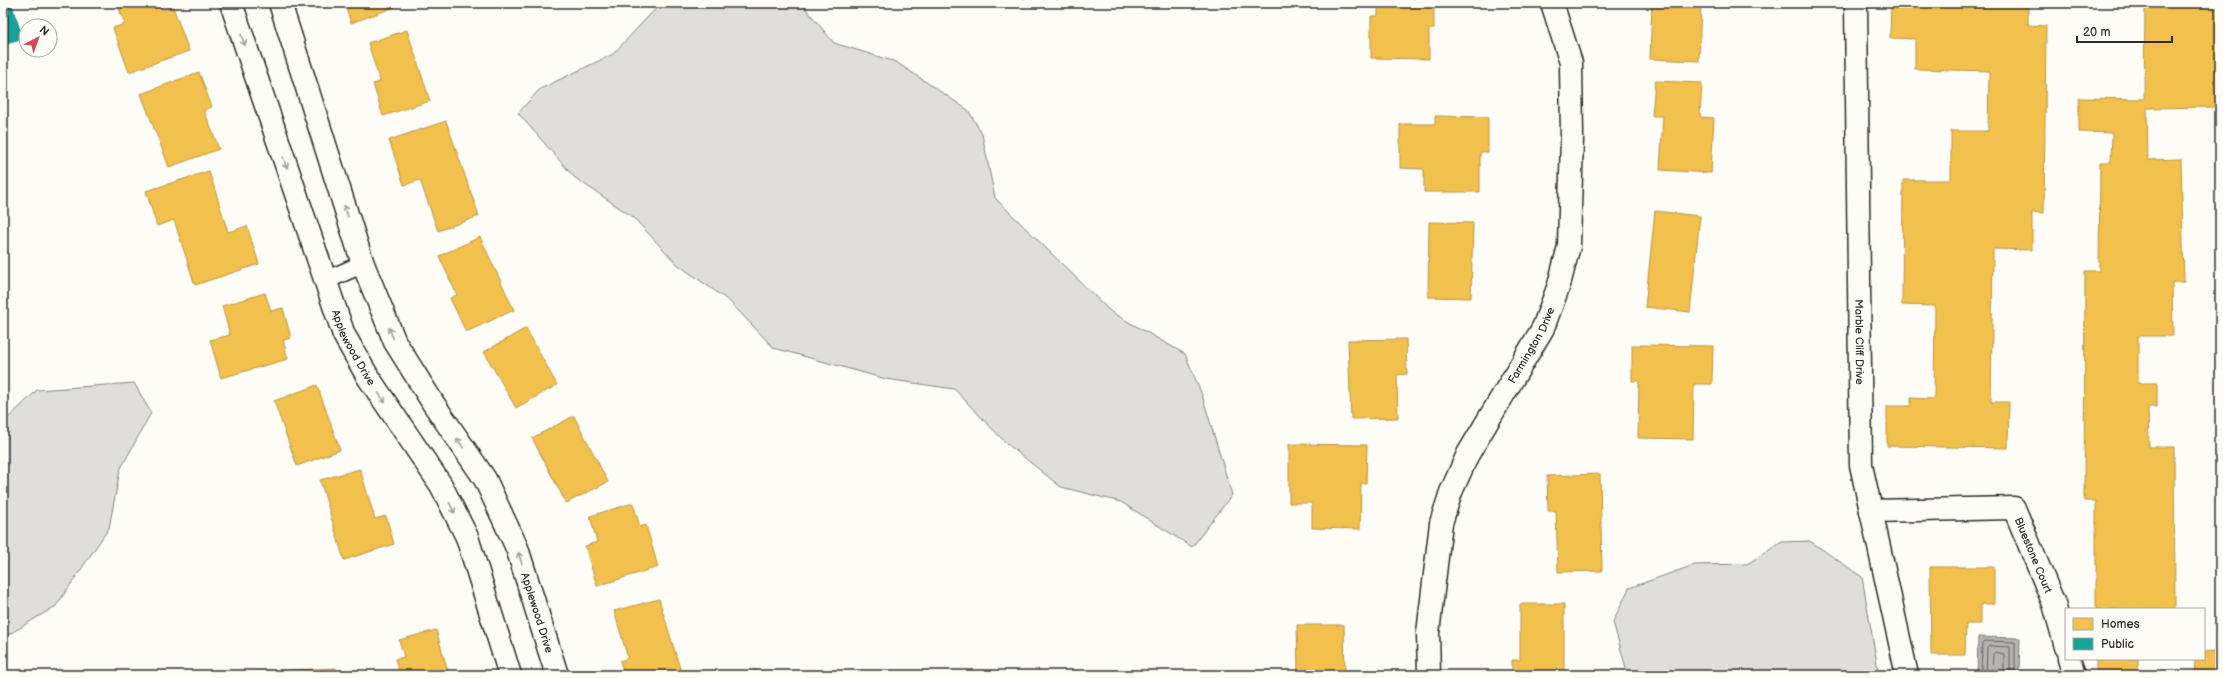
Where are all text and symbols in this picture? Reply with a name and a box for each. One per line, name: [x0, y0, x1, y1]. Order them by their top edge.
north arrow: [18, 18, 58, 58]
scale bar: [2077, 18, 2172, 44]
text: N: [37, 23, 52, 38]
text: 20 m: [2083, 25, 2110, 40]
one-way arrow: [240, 33, 247, 46]
one-way arrow: [281, 157, 289, 169]
one-way arrow: [342, 205, 349, 218]
street label: Marble Cliff Drive: [1852, 299, 1866, 385]
street label: Farmington Drive: [1506, 305, 1557, 386]
street label: Applewood Drive: [329, 308, 378, 388]
one-way arrow: [387, 327, 395, 339]
one-way arrow: [378, 393, 387, 404]
one-way arrow: [456, 438, 464, 449]
one-way arrow: [449, 502, 456, 514]
street label: Bluestone Court: [2012, 515, 2055, 596]
one-way arrow: [516, 551, 523, 564]
street label: Applewood Drive: [518, 571, 556, 655]
legend: [2065, 608, 2205, 660]
text: Homes: [2101, 617, 2140, 632]
text: Public: [2101, 637, 2134, 652]

